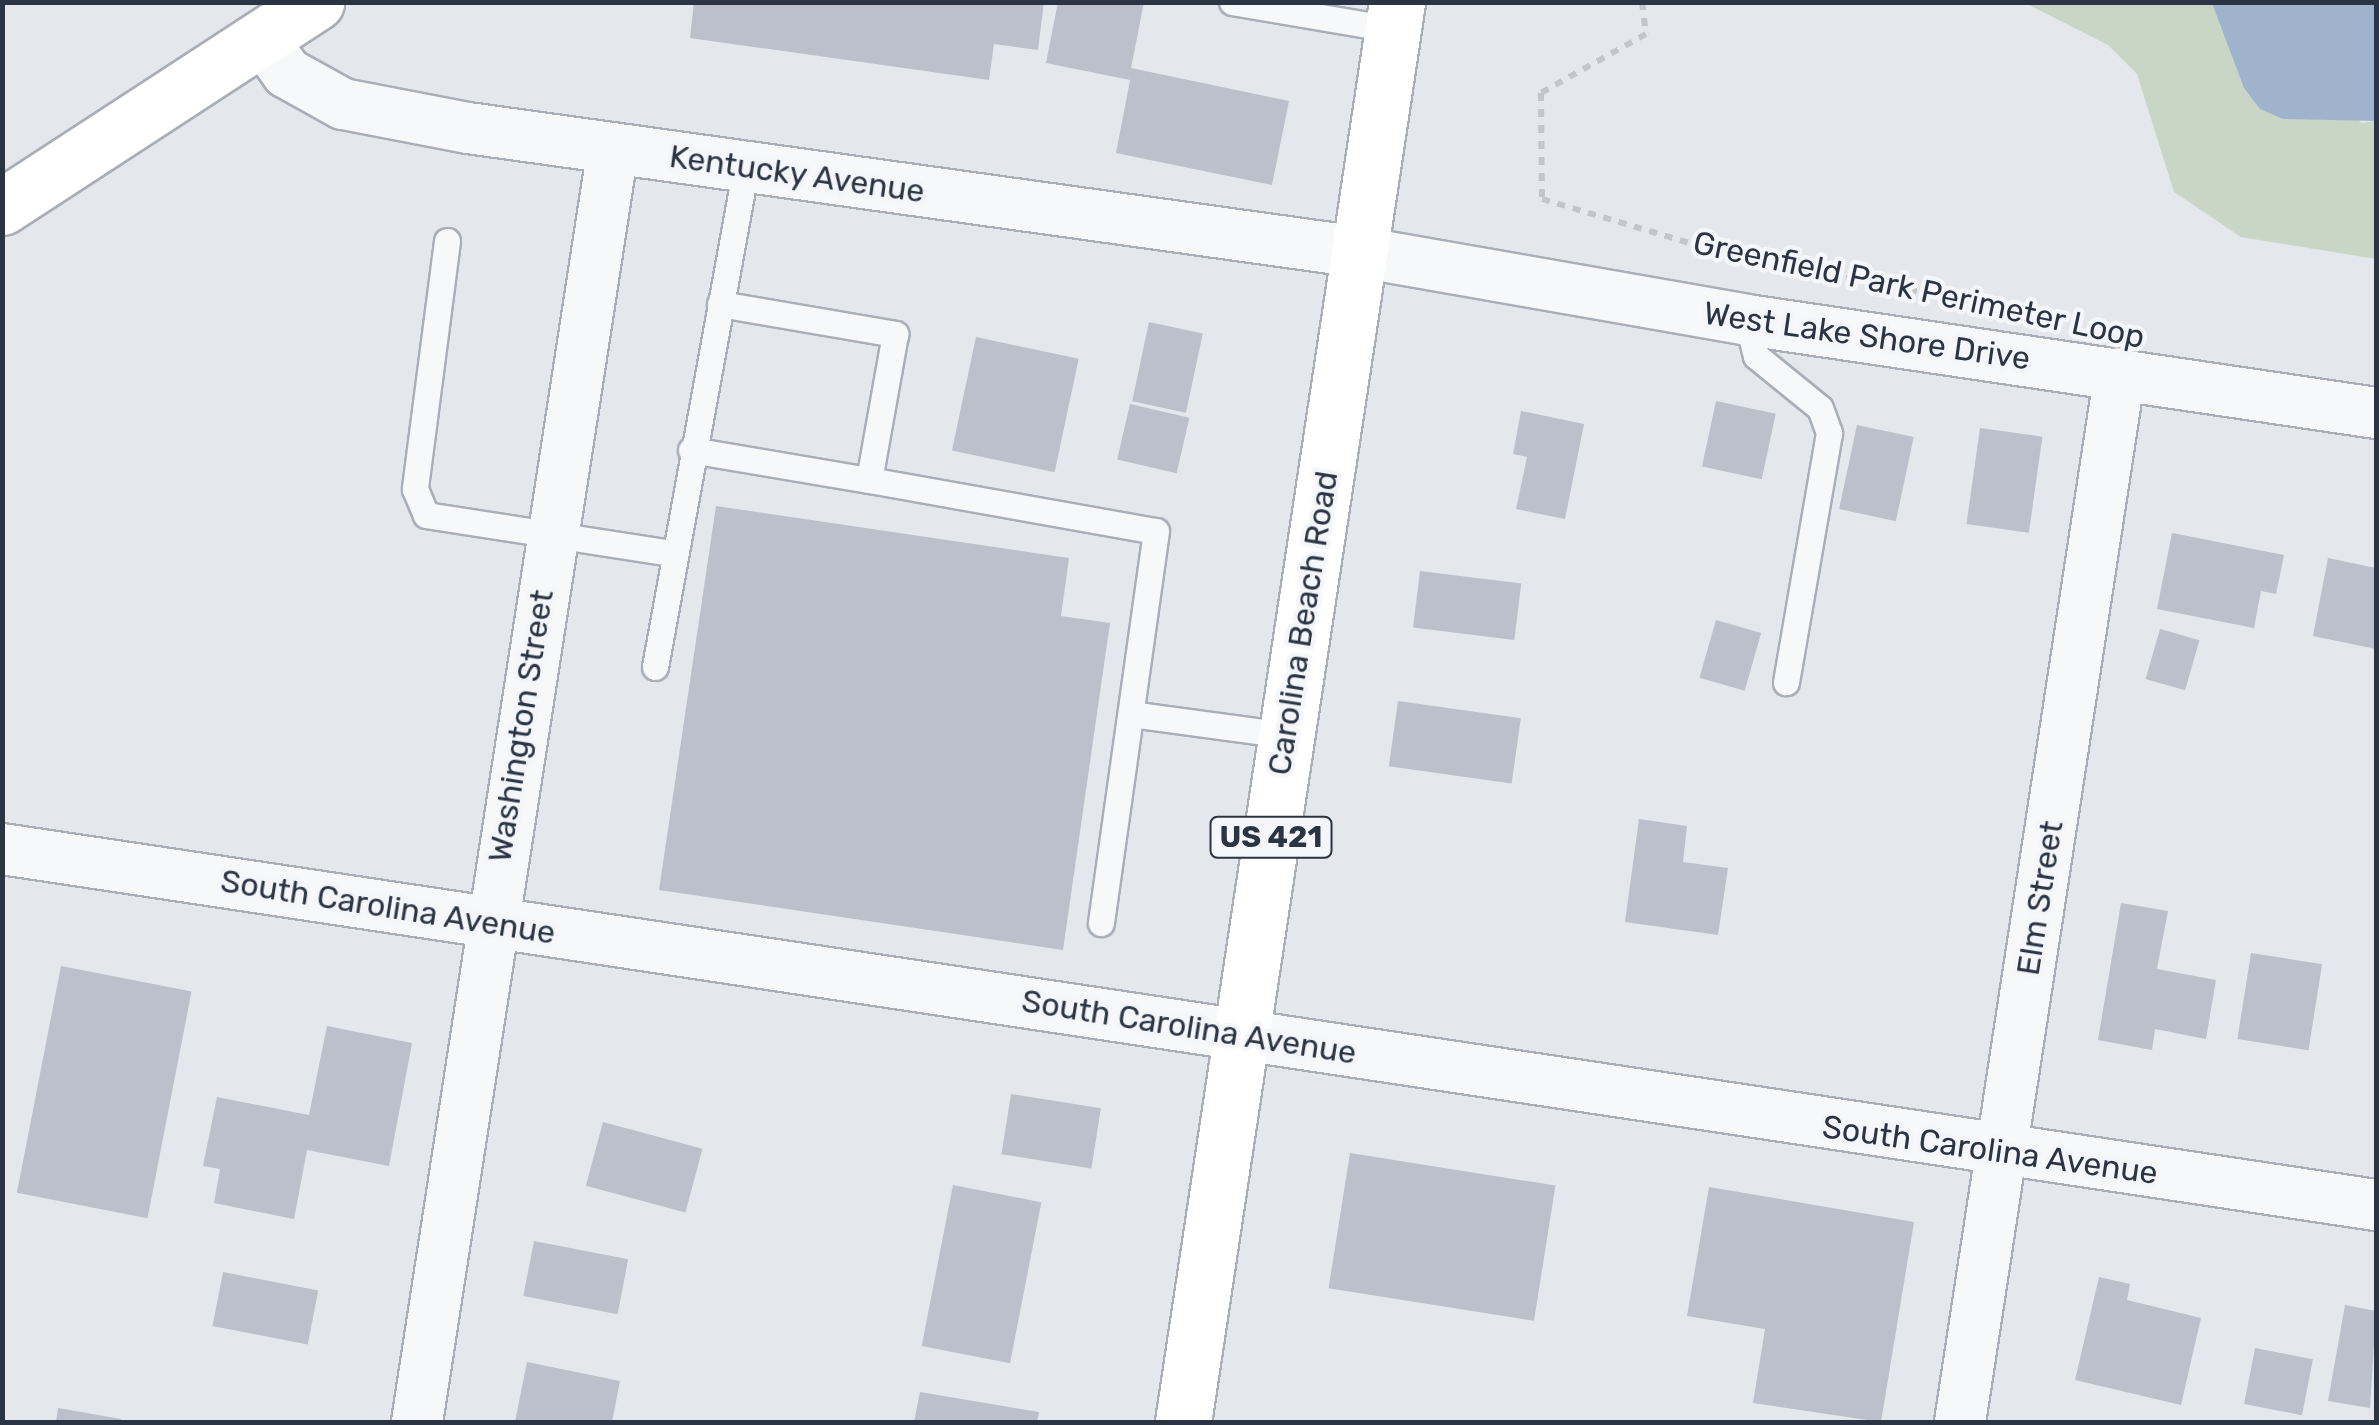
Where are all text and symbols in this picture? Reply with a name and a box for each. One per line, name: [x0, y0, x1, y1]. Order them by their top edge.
street label: Kentucky Avenue: [666, 137, 928, 211]
street label: Greenfield Park Perimeter Loop: [1689, 223, 2149, 357]
street label: West Lake Shore Drive: [1701, 294, 2033, 378]
street label: Carolina Beach Road: [1260, 468, 1346, 778]
street label: Washington Street: [481, 587, 561, 865]
road number: US 421: [1208, 812, 1334, 862]
street label: Elm Street: [2009, 818, 2071, 978]
street label: South Carolina Avenue: [218, 862, 558, 952]
street label: South Carolina Avenue: [1019, 982, 1359, 1072]
street label: South Carolina Avenue: [1819, 1107, 2161, 1193]

